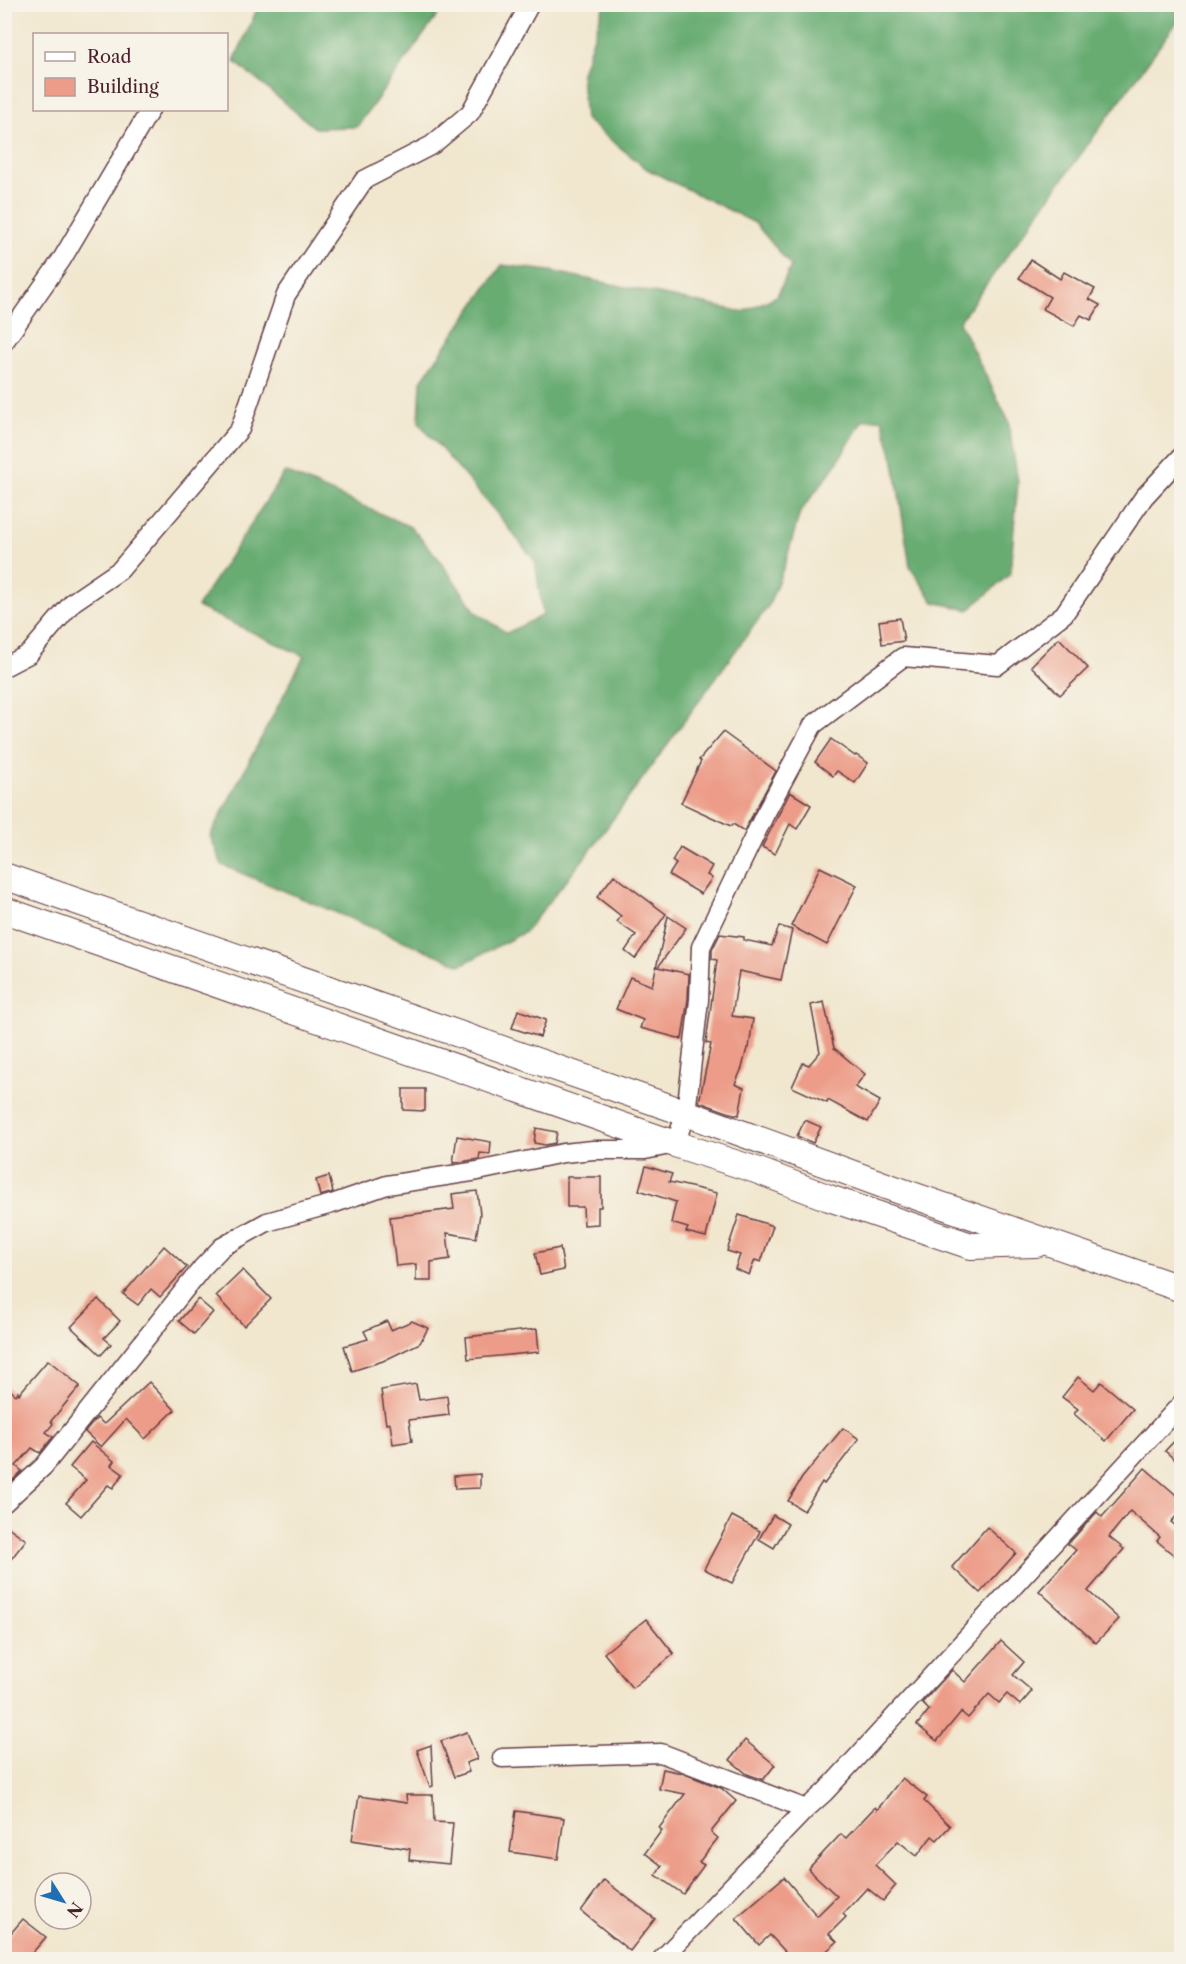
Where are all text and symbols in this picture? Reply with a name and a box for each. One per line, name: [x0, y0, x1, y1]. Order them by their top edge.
legend: [33, 33, 228, 111]
text: Road: [87, 46, 132, 68]
text: Building: [87, 76, 159, 98]
north arrow: [33, 1871, 93, 1931]
text: N: [63, 1898, 87, 1922]

